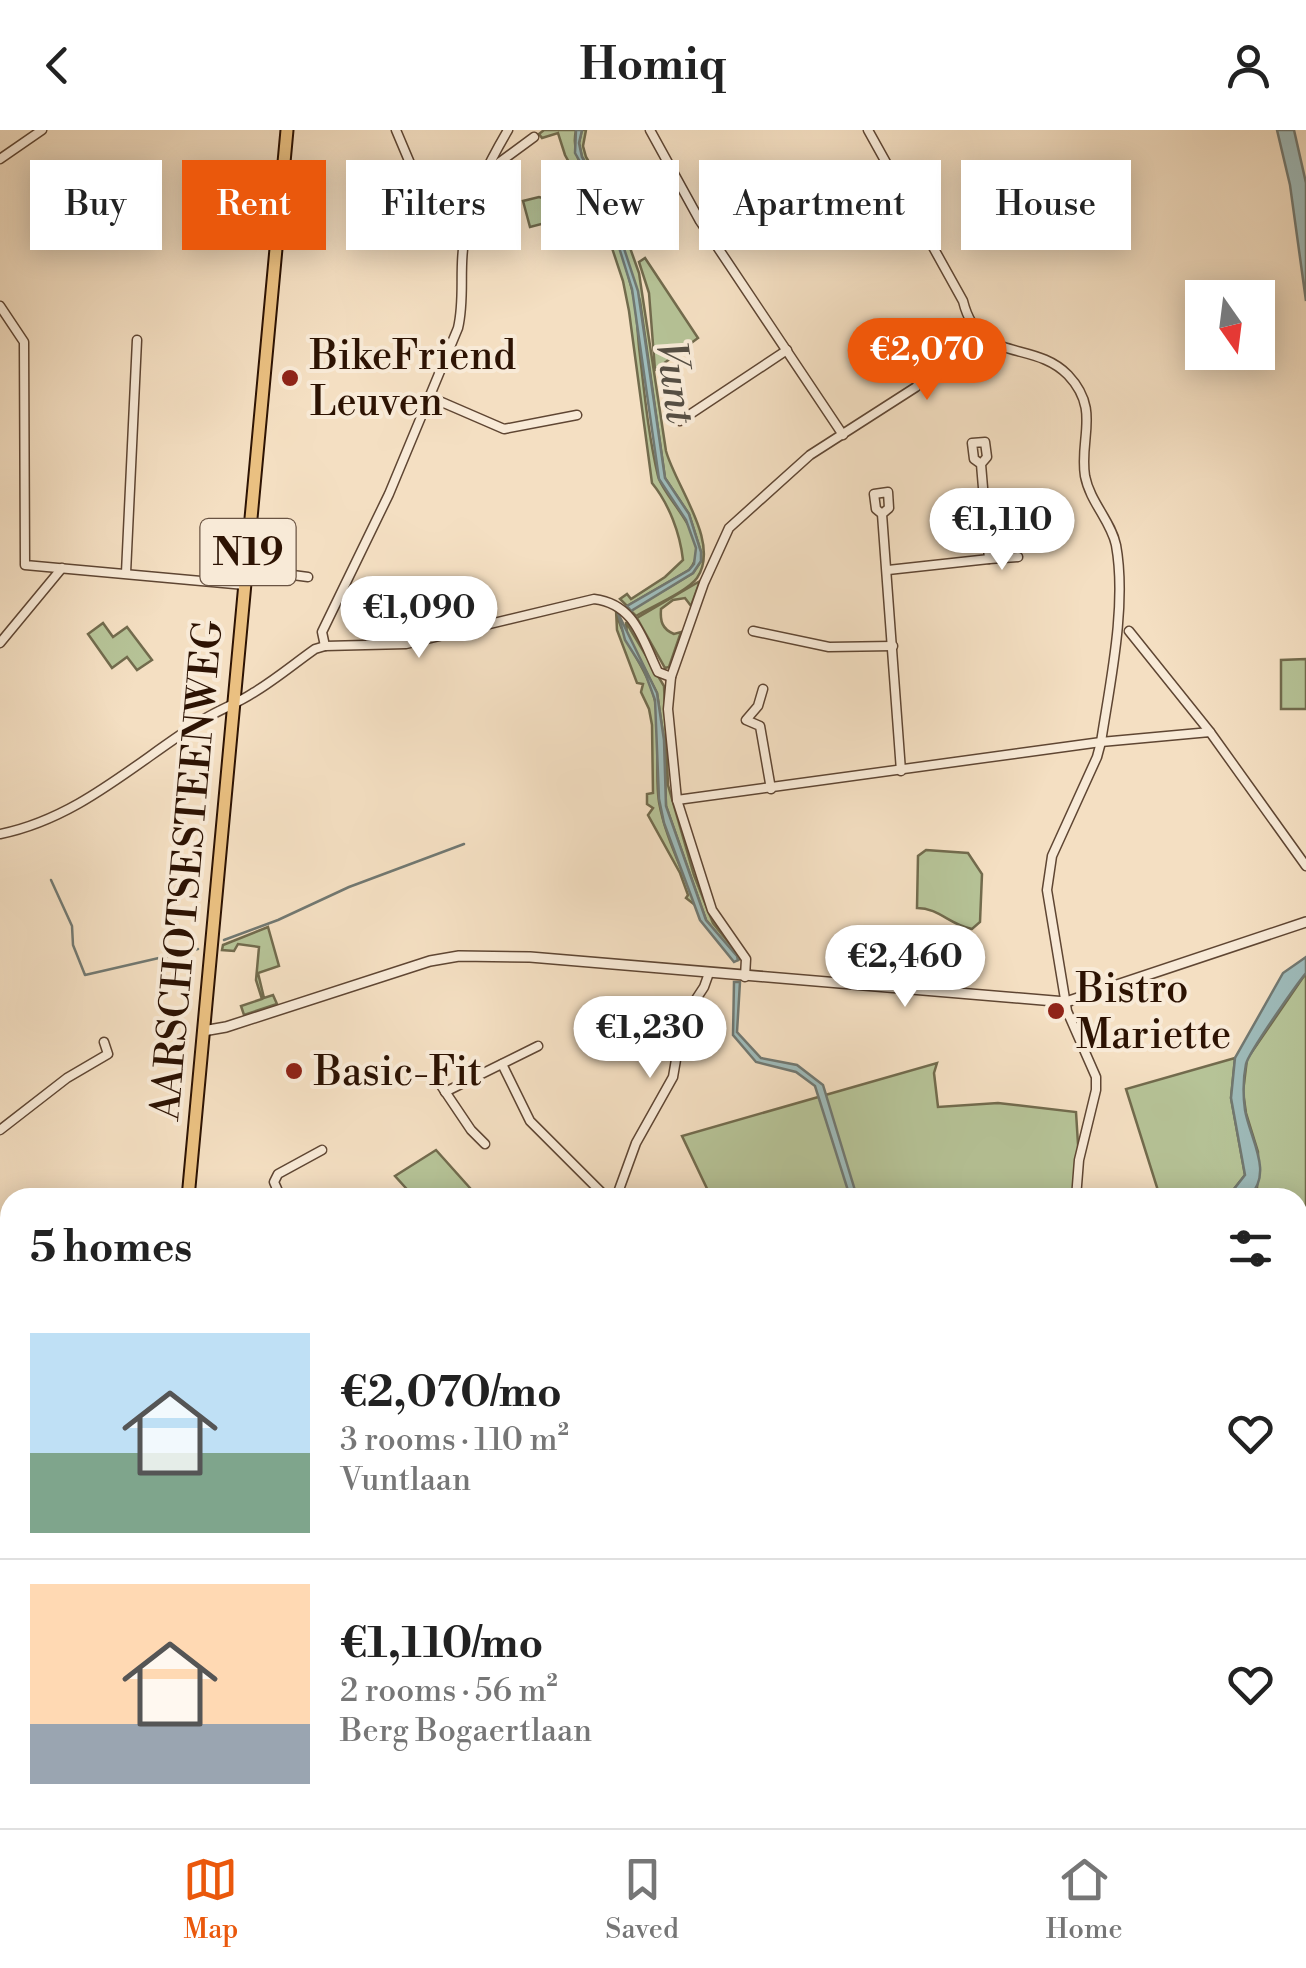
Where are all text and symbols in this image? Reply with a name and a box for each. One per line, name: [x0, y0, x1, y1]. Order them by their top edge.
text: Homiq: [580, 37, 726, 94]
icon: back: [30, 38, 85, 93]
icon: person: [1221, 38, 1276, 93]
chip: Buy: [30, 160, 162, 250]
chip: Rent: [182, 160, 326, 250]
chip: Filters: [346, 160, 521, 250]
chip: New: [541, 160, 679, 250]
chip: Apartment: [699, 160, 941, 250]
chip: House: [961, 160, 1131, 250]
north arrow: [1185, 280, 1275, 370]
map controls: [1185, 280, 1275, 370]
pin: €2,070: [846, 318, 1008, 403]
text: €2,070: [870, 330, 984, 370]
place label: BikeFriend Leuven: [309, 332, 516, 428]
water label: Vunt: [643, 338, 707, 428]
marker: BikeFriend Leuven: [279, 367, 301, 389]
pin: €1,110: [921, 488, 1083, 573]
text: €1,110: [952, 500, 1052, 540]
road number: N19: [200, 519, 296, 585]
pin: €1,090: [338, 576, 500, 661]
text: €1,090: [362, 588, 476, 628]
street label: AARSCHOTSESTEENWEG: [141, 618, 235, 1123]
pin: €2,460: [824, 925, 986, 1010]
text: €2,460: [847, 937, 963, 977]
place label: Bistro Mariette: [1075, 965, 1231, 1061]
pin: €1,230: [569, 996, 731, 1081]
marker: Bistro Mariette: [1045, 1000, 1067, 1022]
text: €1,230: [596, 1008, 704, 1048]
place label: Basic-Fit: [313, 1048, 482, 1098]
marker: Basic-Fit: [283, 1060, 305, 1082]
icon: filters: [1223, 1221, 1278, 1276]
text: 5 homes: [30, 1222, 192, 1275]
text: €2,070/mo: [340, 1367, 562, 1420]
icon: home: [110, 1373, 230, 1493]
icon: heart: [1223, 1406, 1278, 1461]
text: 3 rooms · 110 m²: [340, 1420, 569, 1460]
text: Vuntlaan: [340, 1460, 471, 1500]
text: €1,110/mo: [340, 1618, 543, 1671]
icon: home: [110, 1624, 230, 1744]
icon: heart: [1223, 1657, 1278, 1712]
text: 2 rooms · 56 m²: [340, 1671, 558, 1711]
text: Berg Bogaertlaan: [340, 1711, 592, 1751]
tab: Map: [183, 1852, 239, 1947]
tab: Saved: [605, 1852, 679, 1947]
tab: Home: [1046, 1852, 1123, 1947]

